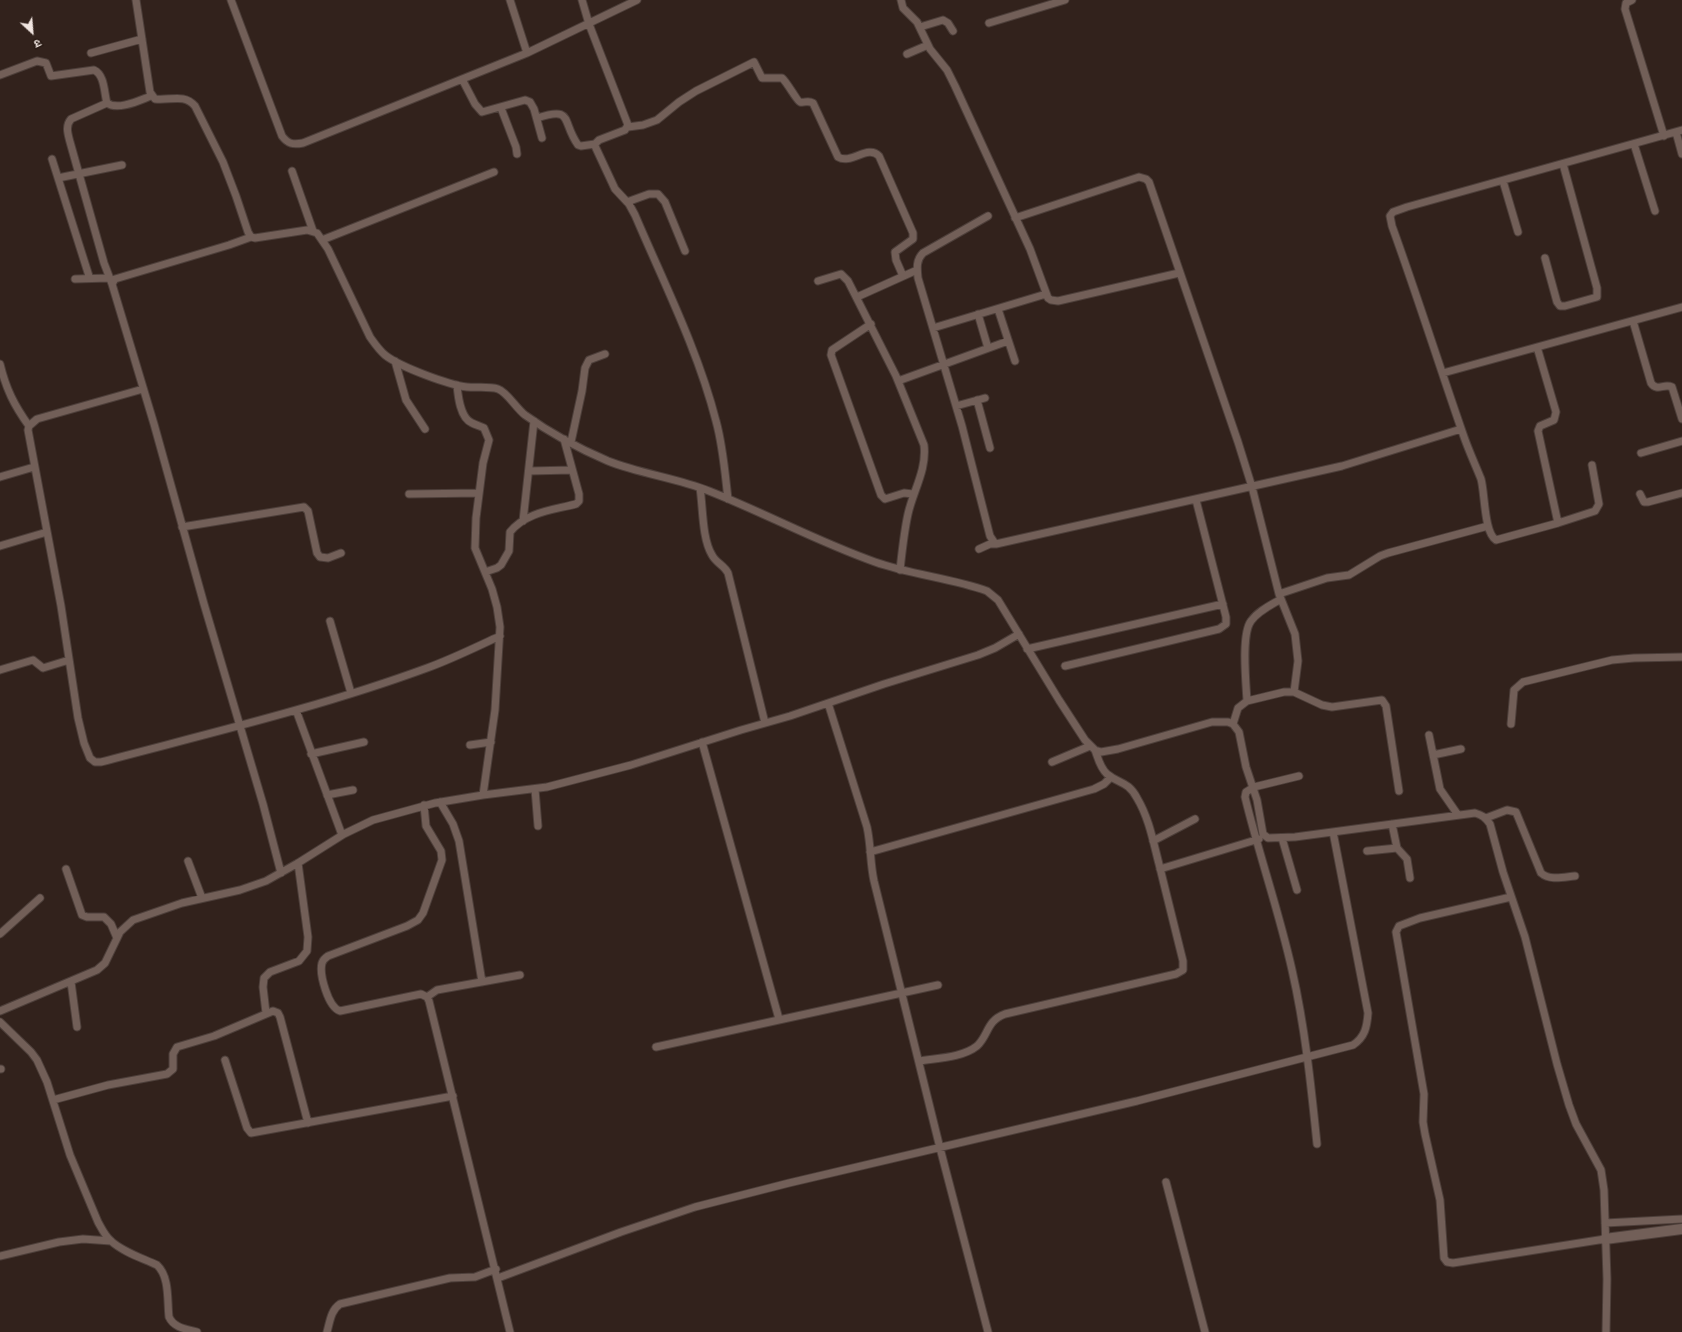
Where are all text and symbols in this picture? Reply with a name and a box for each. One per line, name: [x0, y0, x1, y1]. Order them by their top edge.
north arrow: [12, 12, 52, 52]
text: उ: [32, 37, 43, 50]

